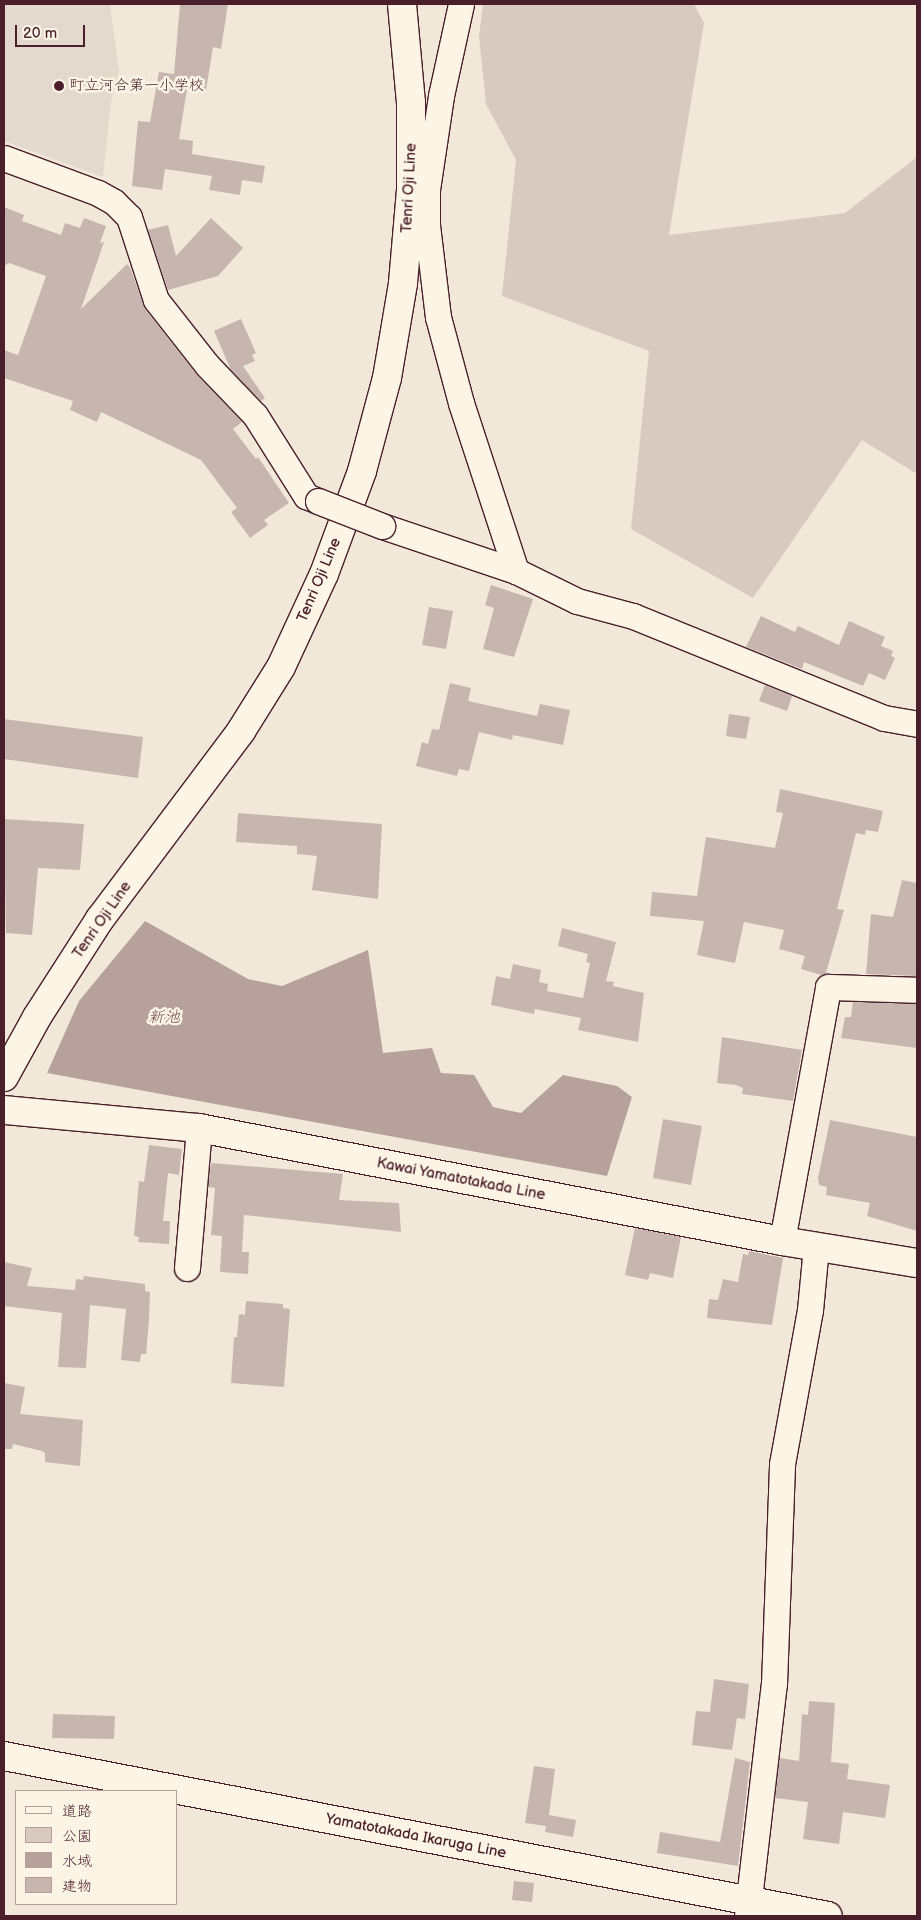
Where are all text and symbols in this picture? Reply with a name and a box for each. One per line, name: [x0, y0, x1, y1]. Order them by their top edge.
scale bar: [18, 15, 88, 47]
text: 20 m: [23, 24, 57, 43]
place label: 町立河合第一小学校: [69, 77, 204, 95]
marker: 町立河合第一小学校: [53, 80, 65, 92]
street label: Tenri Oji Line: [398, 143, 420, 233]
street label: Tenri Oji Line: [293, 535, 345, 625]
street label: Tenri Oji Line: [69, 878, 135, 962]
water label: 新池: [148, 1008, 180, 1028]
street label: Kawai Yamatotakada Line: [375, 1154, 547, 1204]
legend: [15, 1790, 178, 1905]
text: 道路: [62, 1802, 92, 1821]
street label: Yamatotakada Ikaruga Line: [324, 1810, 508, 1862]
text: 公園: [62, 1827, 92, 1846]
text: 水域: [62, 1852, 92, 1871]
text: 建物: [62, 1877, 92, 1896]

